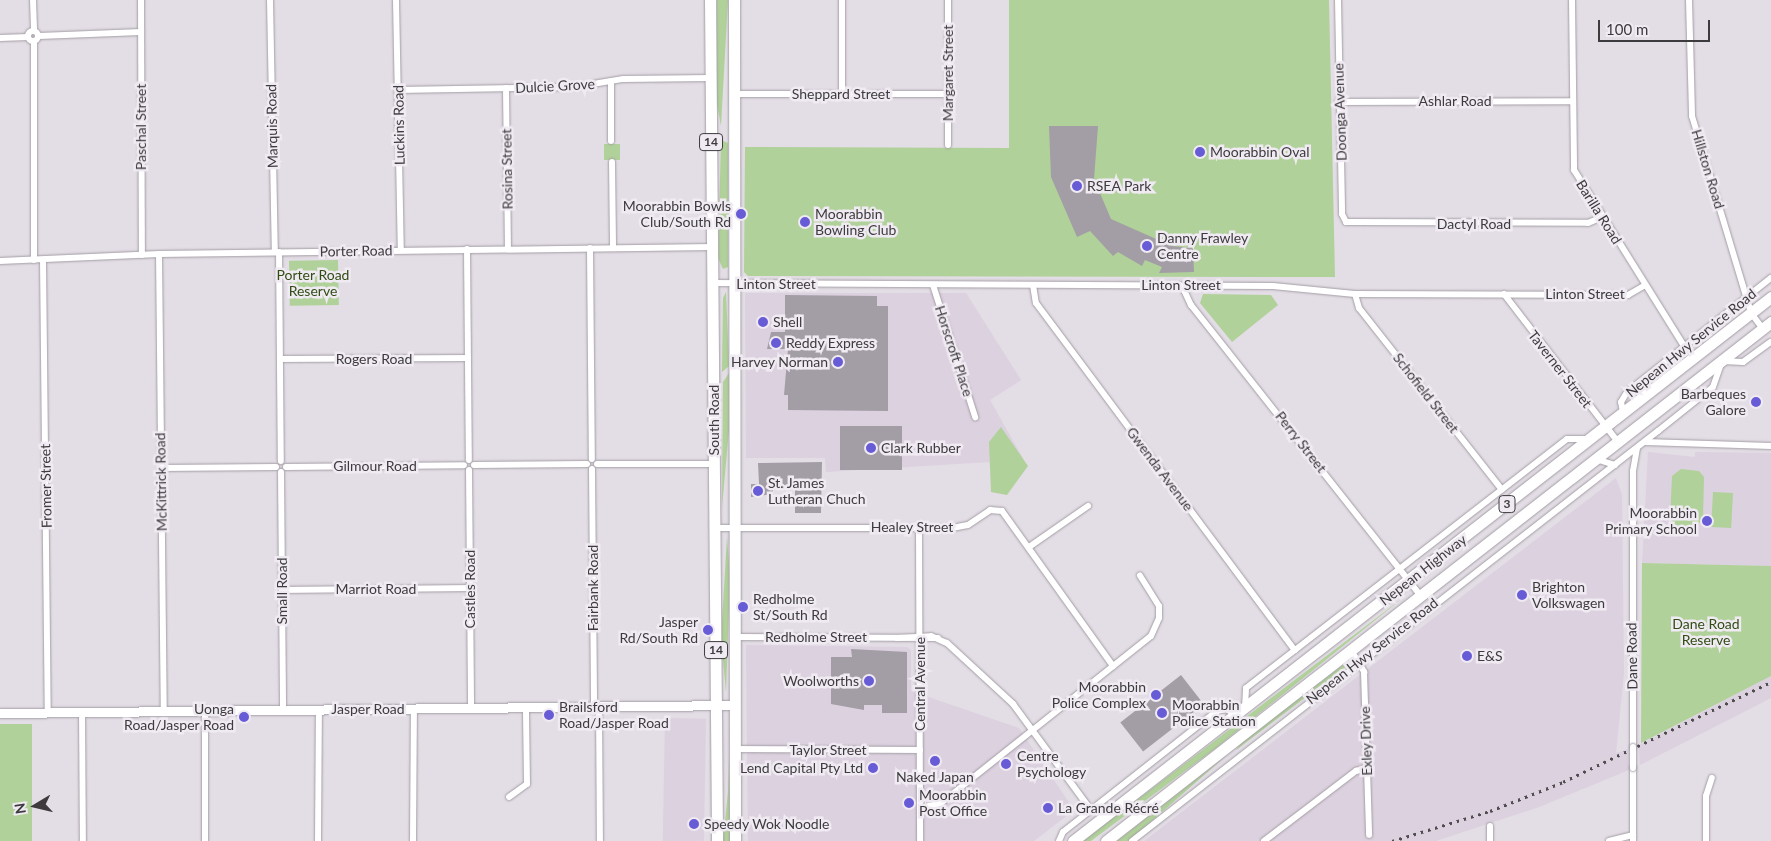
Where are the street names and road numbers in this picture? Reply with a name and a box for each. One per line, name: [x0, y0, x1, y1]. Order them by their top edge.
street label: Margaret Street: [940, 25, 956, 121]
street label: Doonga Avenue: [1330, 63, 1350, 161]
street label: Dulcie Grove: [515, 76, 595, 96]
street label: Paschal Street: [133, 84, 149, 170]
street label: Marquis Road: [263, 84, 281, 168]
street label: Luckins Road: [390, 85, 408, 165]
street label: Sheppard Street: [792, 86, 890, 102]
street label: Ashlar Road: [1418, 93, 1492, 109]
street label: Hillston Road: [1688, 127, 1728, 211]
street label: Rosina Street: [498, 128, 516, 210]
road number: 14: [698, 132, 724, 152]
street label: Barilla Road: [1573, 177, 1625, 247]
street label: Dactyl Road: [1437, 216, 1511, 232]
street label: Porter Road: [319, 242, 393, 260]
street label: Linton Street: [736, 276, 816, 292]
street label: Linton Street: [1141, 277, 1221, 293]
street label: Nepean Hwy Service Road: [1622, 285, 1760, 401]
street label: Linton Street: [1545, 286, 1625, 302]
street label: Horscroft Place: [931, 303, 977, 399]
street label: Taverner Street: [1525, 327, 1595, 411]
street label: Schofield Street: [1390, 350, 1462, 436]
street label: Rogers Road: [336, 351, 412, 367]
street label: South Road: [706, 385, 722, 455]
street label: Perry Street: [1272, 408, 1330, 476]
street label: Gwenda Avenue: [1123, 424, 1197, 514]
street label: McKittrick Road: [152, 433, 170, 531]
street label: Fromer Street: [37, 444, 55, 528]
street label: Gilmour Road: [333, 458, 417, 474]
road number: 3: [1498, 494, 1516, 514]
street label: Healey Street: [871, 519, 953, 535]
street label: Nepean Highway: [1376, 531, 1470, 609]
street label: Fairbank Road: [585, 545, 601, 631]
street label: Castles Road: [462, 550, 478, 628]
street label: Small Road: [274, 557, 290, 625]
street label: Marriot Road: [336, 581, 416, 597]
street label: Nepean Hwy Service Road: [1303, 594, 1441, 708]
street label: Dane Road: [1623, 622, 1641, 690]
street label: Redholme Street: [765, 629, 867, 645]
street label: Central Avenue: [912, 637, 928, 731]
road number: 14: [704, 640, 728, 660]
street label: Jasper Road: [331, 701, 405, 717]
street label: Exley Drive: [1356, 706, 1376, 776]
street label: Taylor Street: [789, 742, 867, 758]

